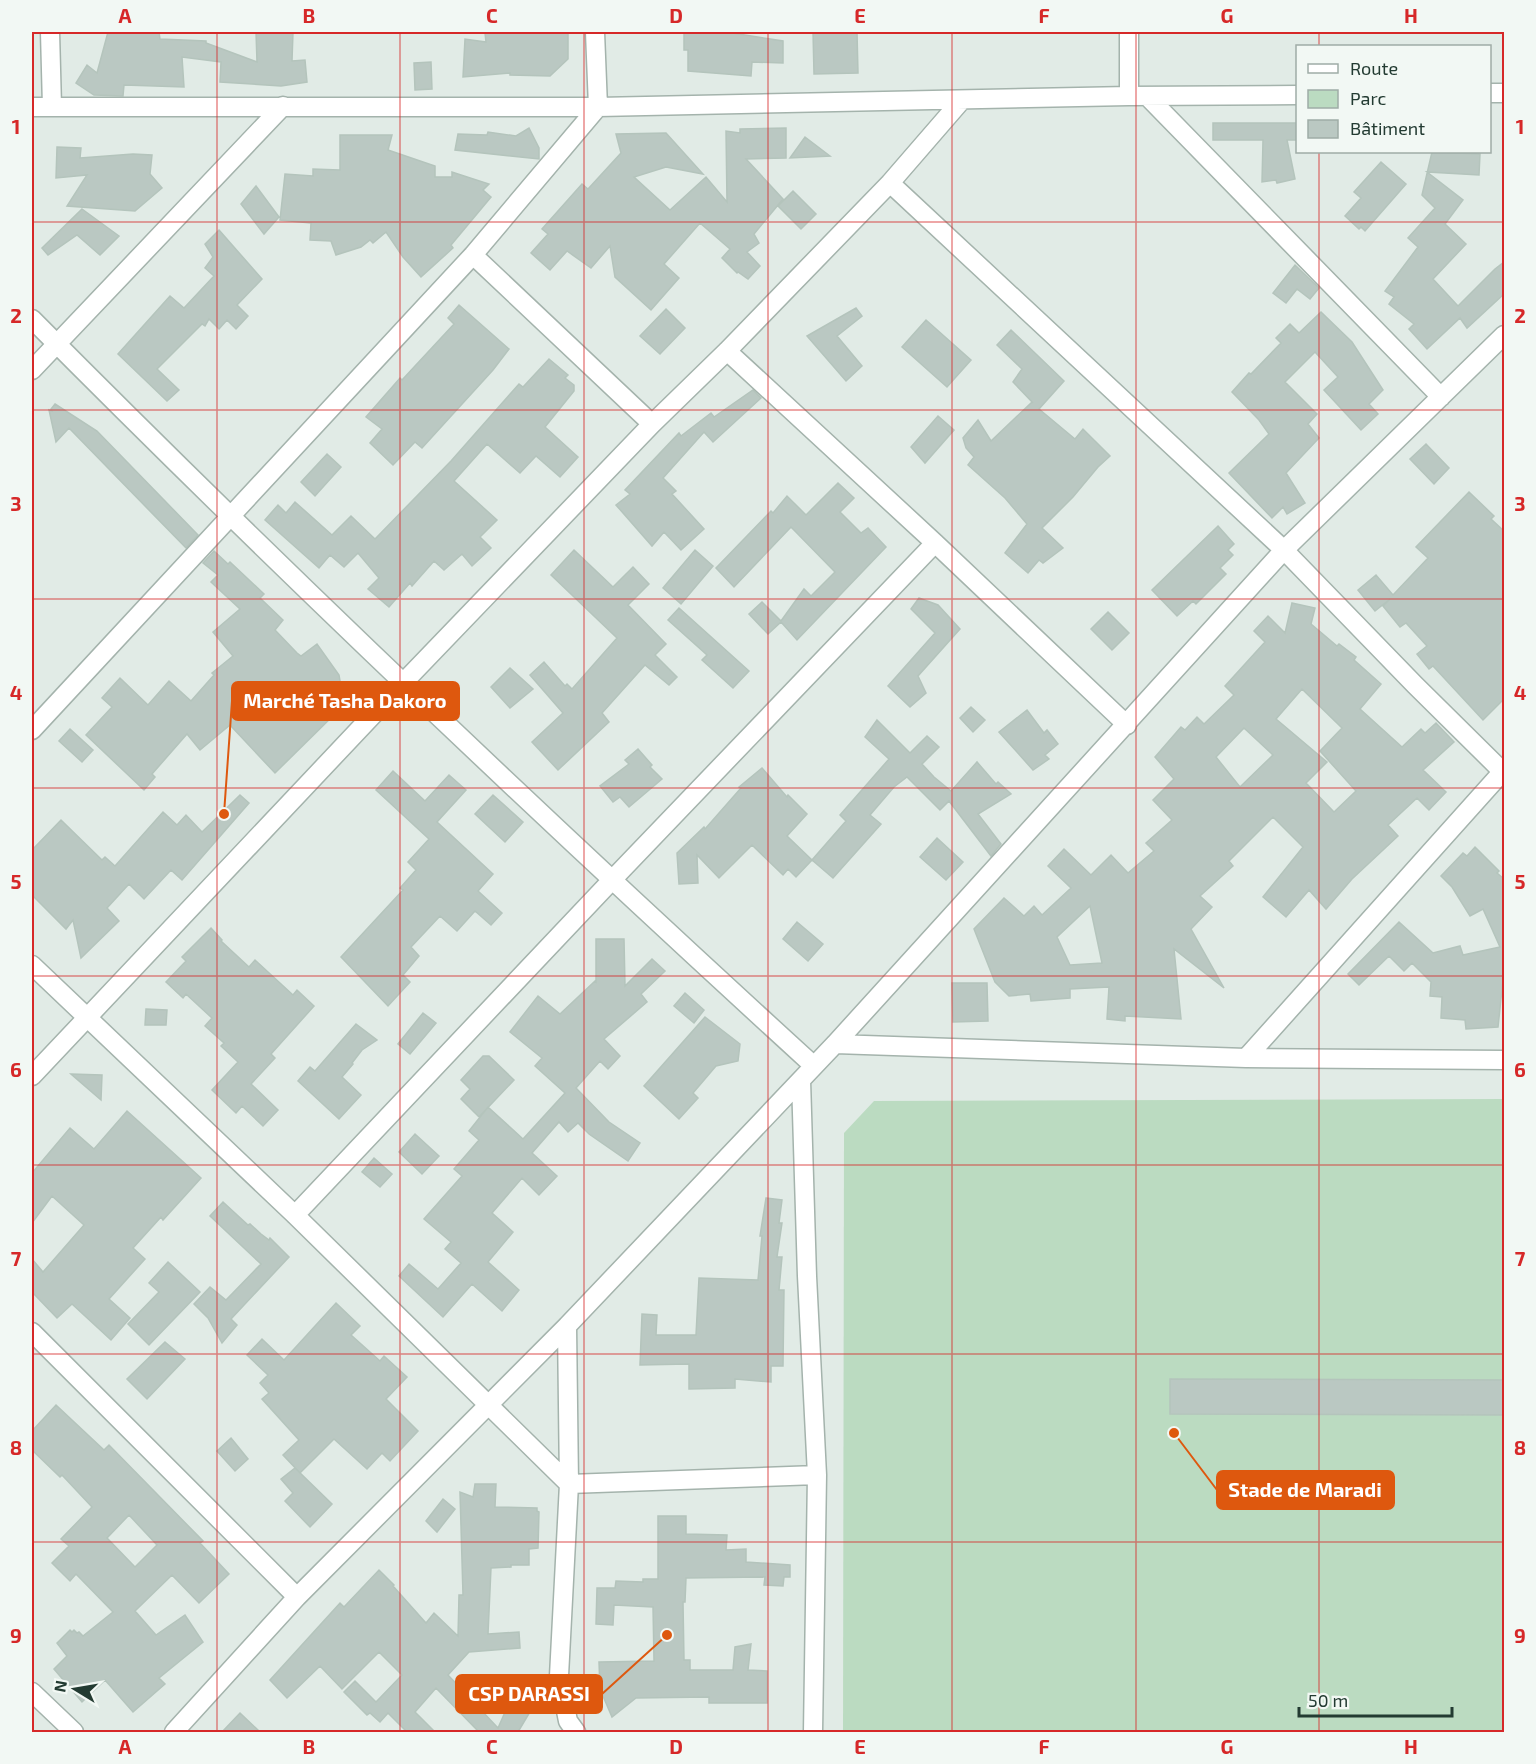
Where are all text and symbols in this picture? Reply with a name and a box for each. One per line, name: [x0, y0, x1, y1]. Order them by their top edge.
text: A: [118, 3, 132, 27]
text: B: [303, 3, 315, 27]
text: C: [486, 3, 498, 27]
text: D: [669, 3, 683, 27]
text: E: [854, 3, 866, 27]
text: F: [1038, 3, 1050, 27]
text: G: [1221, 3, 1233, 27]
text: H: [1404, 3, 1418, 27]
legend: [1296, 45, 1491, 153]
text: Route: [1350, 57, 1398, 79]
text: Parc: [1350, 87, 1386, 109]
text: 1: [12, 114, 20, 138]
text: 1: [1516, 114, 1524, 138]
text: Bâtiment: [1350, 117, 1425, 139]
text: 2: [10, 303, 22, 327]
text: 2: [1514, 303, 1526, 327]
text: 3: [10, 491, 22, 515]
text: 3: [1514, 491, 1526, 515]
text: 4: [10, 680, 23, 704]
text: 4: [1514, 680, 1527, 704]
callout: Marché Tasha Dakoro: [232, 682, 459, 720]
text: Marché Tasha Dakoro: [243, 688, 447, 712]
text: 5: [10, 869, 22, 893]
text: 5: [1514, 869, 1526, 893]
text: 6: [10, 1057, 22, 1081]
text: 6: [1514, 1057, 1526, 1081]
text: 7: [11, 1246, 22, 1270]
text: 7: [1515, 1246, 1526, 1270]
text: 8: [10, 1435, 22, 1459]
text: 8: [1514, 1435, 1526, 1459]
callout: Stade de Maradi: [1217, 1471, 1394, 1509]
text: Stade de Maradi: [1228, 1477, 1382, 1501]
text: 9: [10, 1623, 22, 1647]
text: 9: [1514, 1623, 1526, 1647]
north arrow: [45, 1659, 105, 1719]
callout: CSP DARASSI: [456, 1675, 602, 1713]
text: N: [49, 1679, 70, 1694]
scale bar: [1299, 1680, 1452, 1718]
text: CSP DARASSI: [468, 1681, 590, 1705]
text: 50 m: [1308, 1689, 1348, 1711]
text: A: [118, 1734, 132, 1758]
text: B: [303, 1734, 315, 1758]
text: C: [486, 1734, 498, 1758]
text: D: [669, 1734, 683, 1758]
text: E: [854, 1734, 866, 1758]
text: F: [1038, 1734, 1050, 1758]
text: G: [1221, 1734, 1233, 1758]
text: H: [1404, 1734, 1418, 1758]

